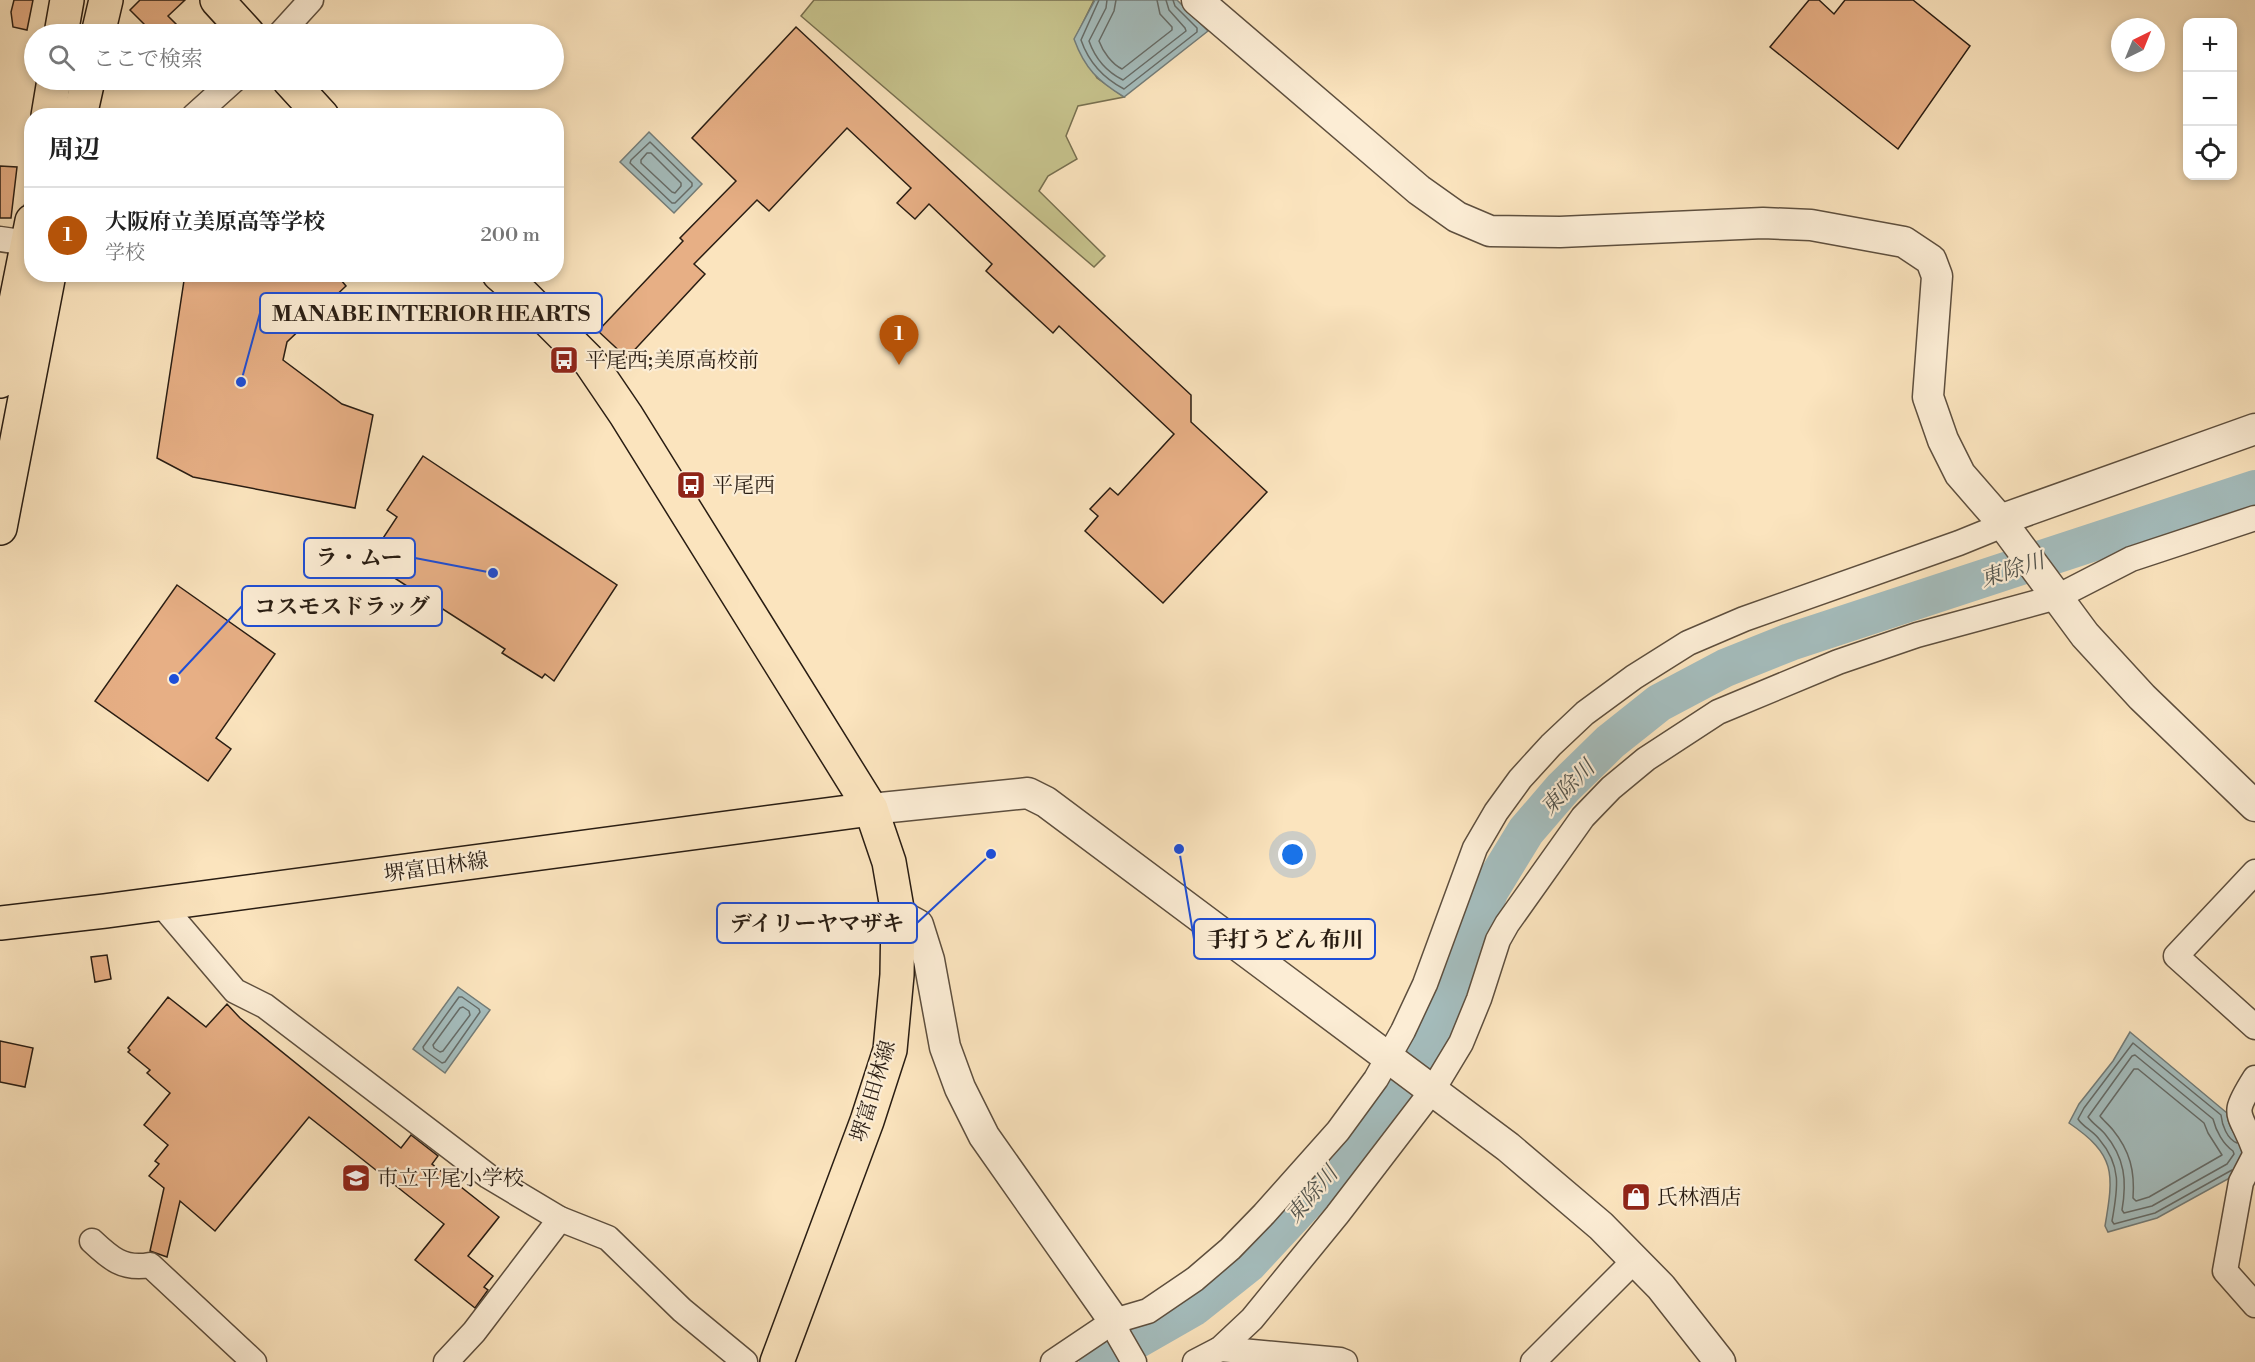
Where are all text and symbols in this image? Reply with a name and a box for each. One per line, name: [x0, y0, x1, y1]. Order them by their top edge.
north arrow: [2111, 18, 2165, 72]
map controls: [2183, 18, 2237, 180]
button: +: [2183, 18, 2237, 72]
search box: [24, 24, 564, 90]
icon: search: [45, 41, 78, 74]
text: ここで検索: [93, 46, 203, 73]
button: −: [2183, 72, 2237, 126]
button: locate: [2183, 126, 2237, 180]
text: 周辺: [48, 134, 100, 166]
text: 大阪府立美原高等学校: [105, 209, 325, 236]
text: 1: [63, 223, 72, 248]
text: 200 m: [480, 223, 540, 248]
text: 学校: [105, 241, 145, 266]
callout: MANABE INTERIOR HEARTS: [260, 293, 602, 333]
text: MANABE INTERIOR HEARTS: [272, 301, 590, 328]
pin: 1: [880, 316, 918, 365]
bus stop icon: 平尾西;美原高校前: [548, 344, 580, 376]
place label: 平尾西;美原高校前: [585, 348, 759, 374]
bus stop icon: 平尾西: [675, 469, 707, 501]
place label: 平尾西: [712, 473, 775, 499]
callout: ラ・ムー: [304, 538, 415, 578]
text: ラ・ムー: [316, 545, 402, 572]
water label: 東除川: [1977, 547, 2050, 593]
callout: コスモスドラッグ: [242, 586, 442, 626]
text: コスモスドラッグ: [254, 594, 430, 621]
water label: 東除川: [1535, 753, 1602, 821]
your location: [1278, 840, 1307, 869]
street label: 堺富田林線: [382, 848, 490, 888]
callout: デイリーヤマザキ: [717, 903, 917, 943]
text: デイリーヤマザキ: [730, 911, 904, 938]
callout: 手打うどん 布川: [1194, 919, 1375, 959]
text: 手打うどん 布川: [1206, 927, 1364, 954]
street label: 堺富田林線: [846, 1037, 902, 1145]
water label: 東除川: [1280, 1160, 1345, 1229]
school or university icon: 市立平尾小学校: [340, 1162, 372, 1194]
place label: 市立平尾小学校: [377, 1166, 524, 1192]
shop icon: 氏林酒店: [1620, 1181, 1652, 1213]
place label: 氏林酒店: [1657, 1185, 1741, 1211]

